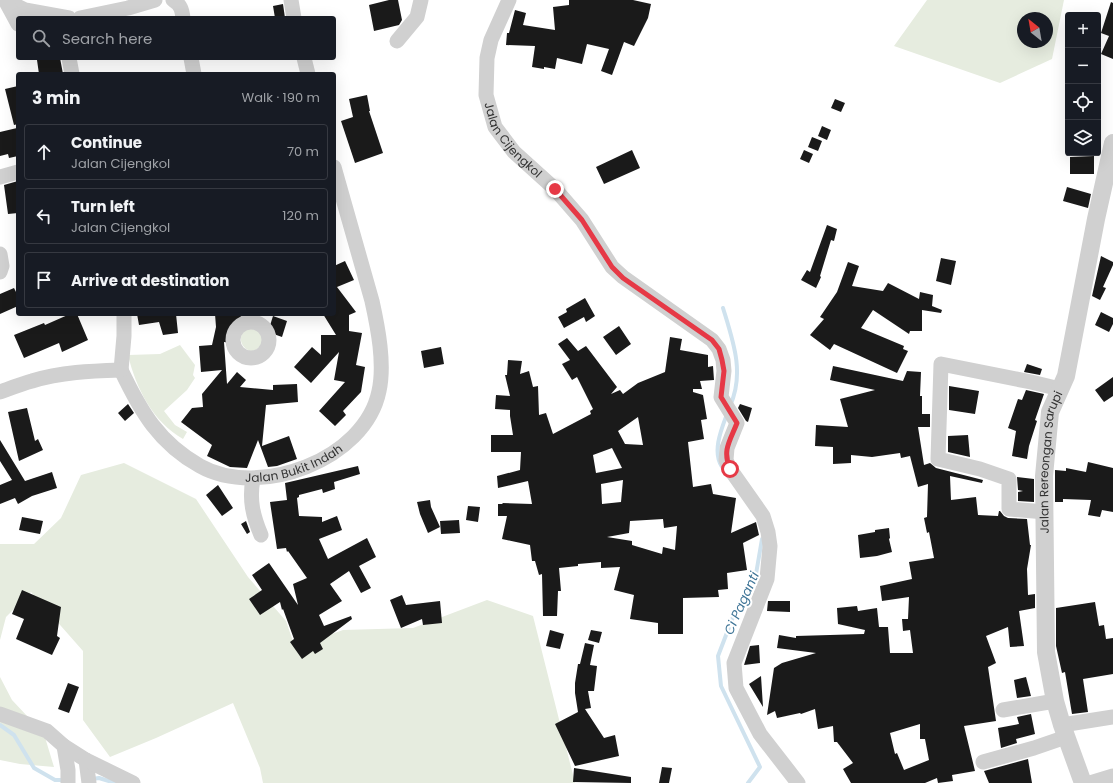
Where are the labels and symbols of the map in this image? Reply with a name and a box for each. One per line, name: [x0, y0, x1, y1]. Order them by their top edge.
north arrow: [1017, 12, 1053, 48]
street label: Jalan Cijengkol: [480, 100, 546, 181]
route end: [546, 180, 564, 198]
street label: Jalan Rereongan Sarupi: [1035, 388, 1066, 534]
street label: Jalan Bukit Indah: [245, 440, 346, 486]
route start: [721, 460, 739, 478]
water label: Ci Paganti: [719, 568, 764, 638]

